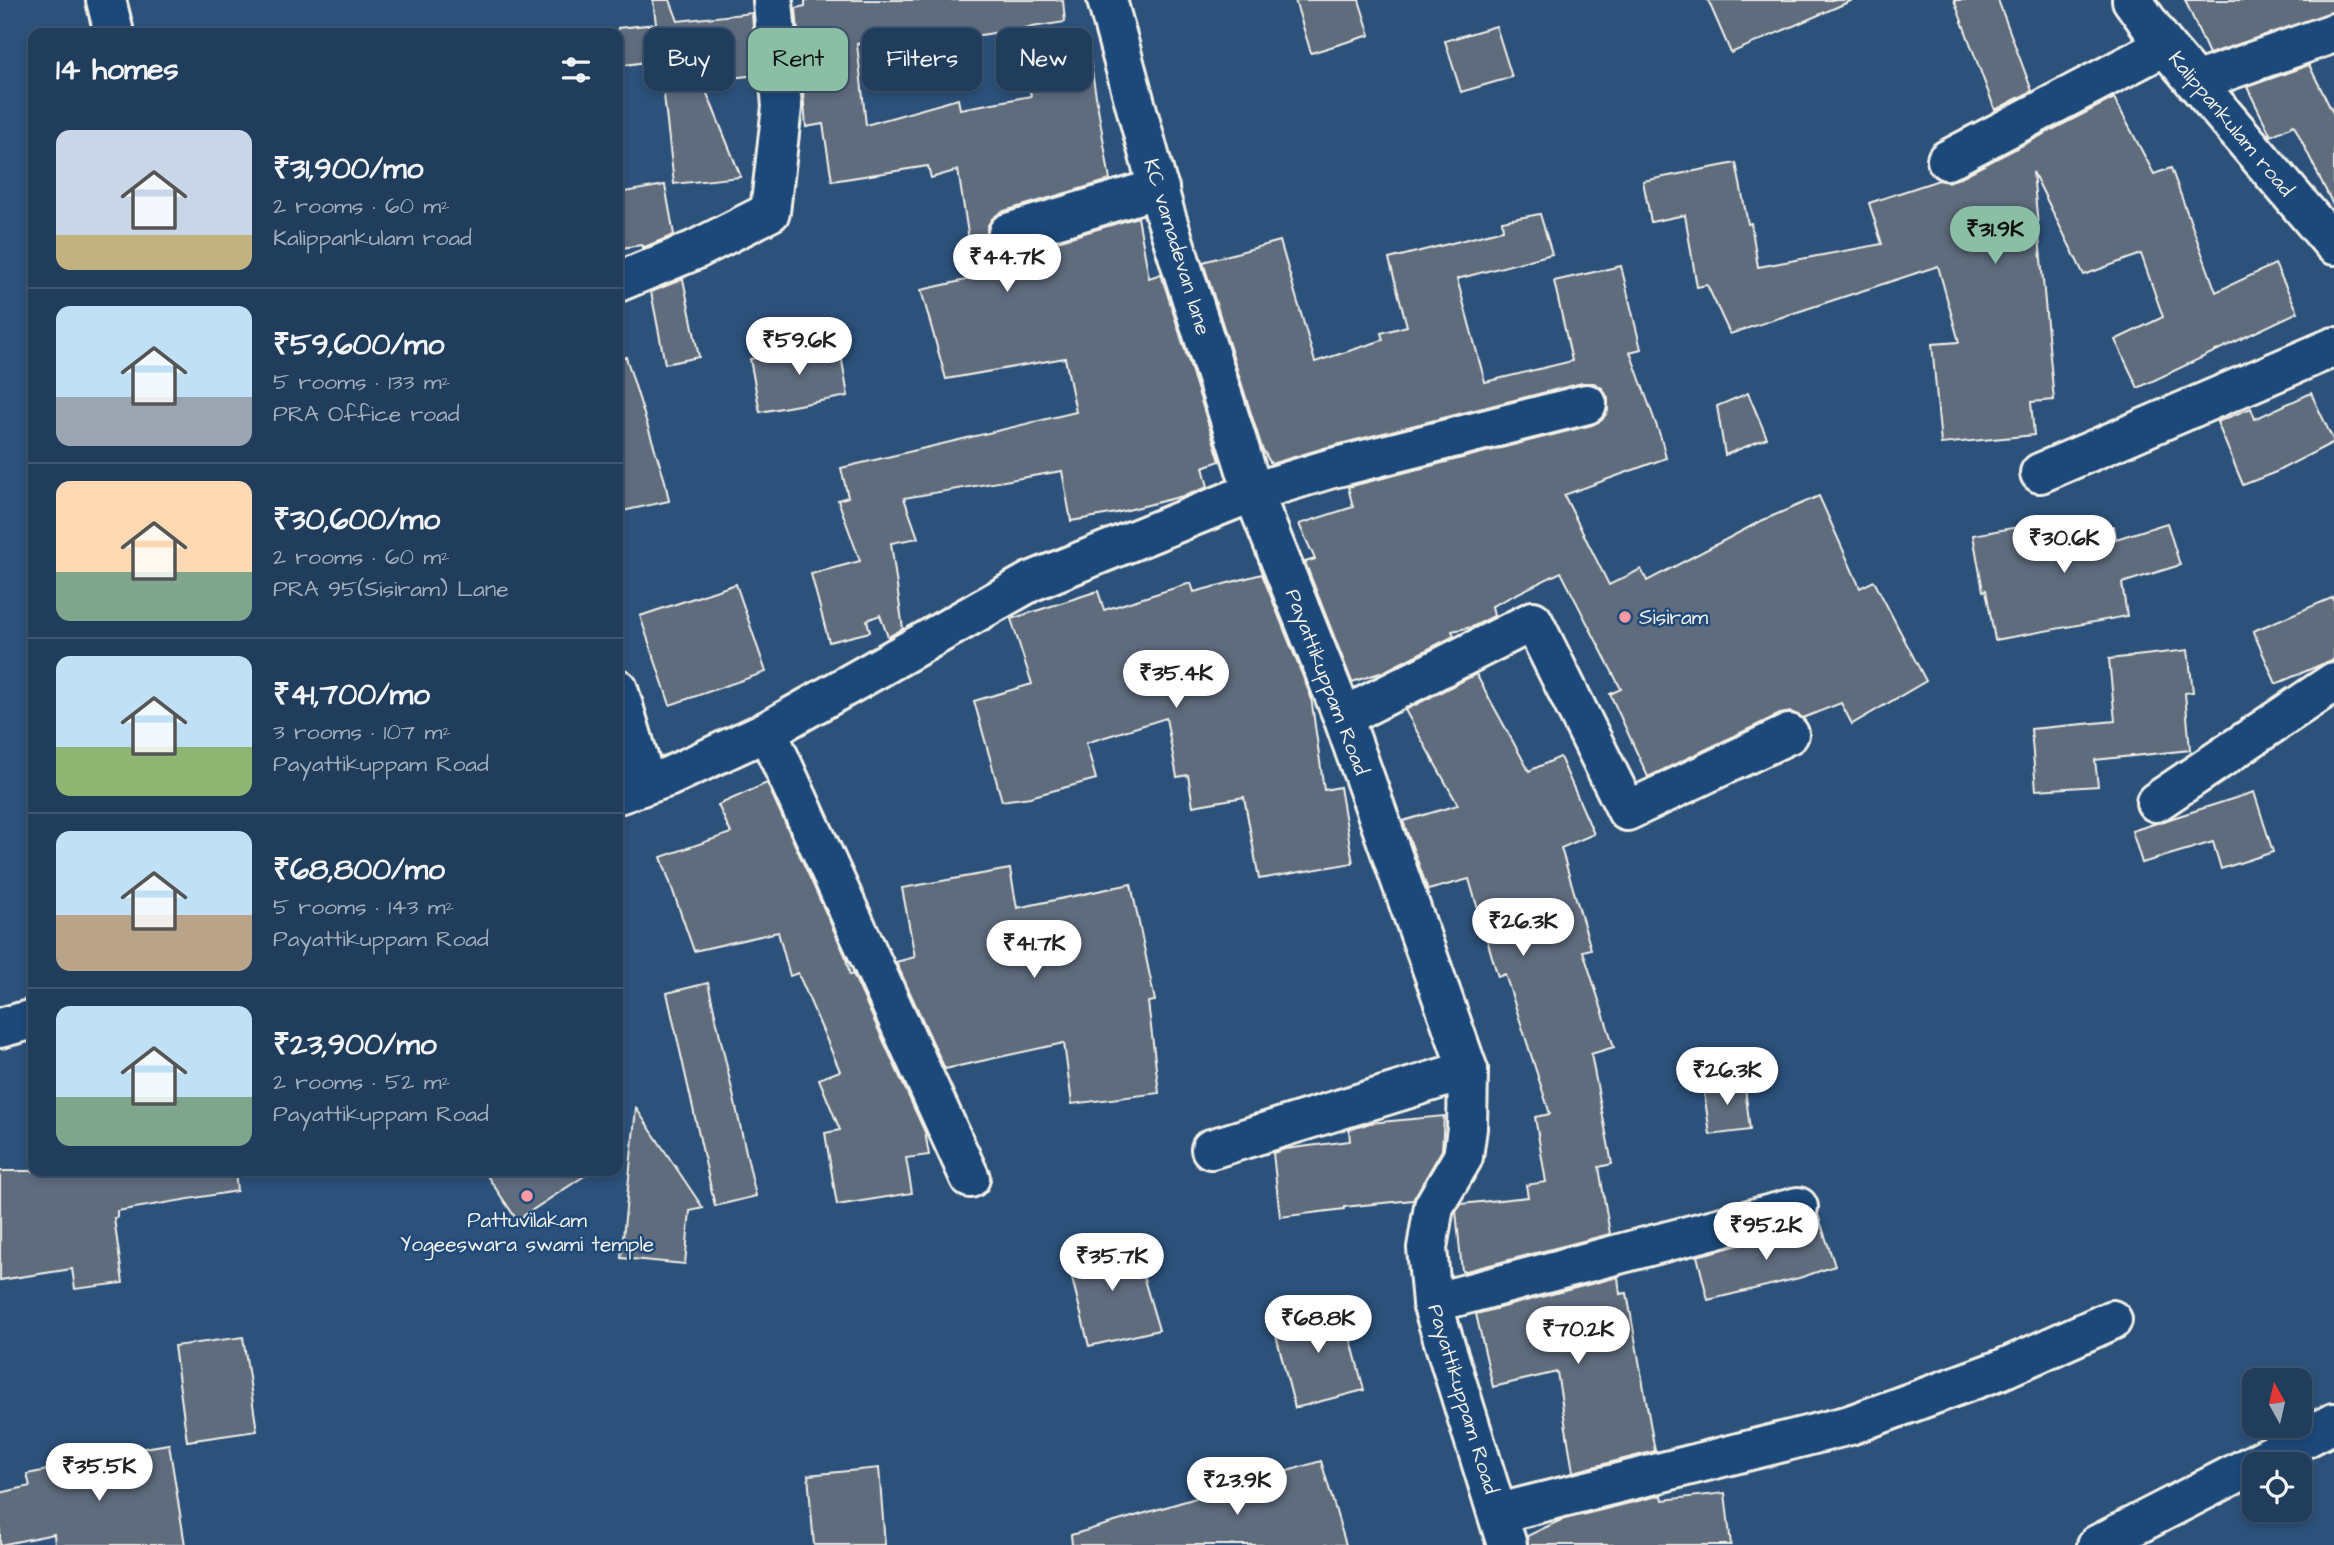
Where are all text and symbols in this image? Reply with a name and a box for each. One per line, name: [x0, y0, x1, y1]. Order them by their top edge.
chip: Buy: [644, 28, 734, 91]
chip: Rent: [748, 28, 848, 91]
chip: Filters: [862, 28, 982, 91]
chip: New: [996, 28, 1092, 91]
street label: Kalippankulam road: [2161, 45, 2301, 204]
text: 14 homes: [56, 49, 179, 91]
icon: filters: [557, 51, 595, 89]
text: ₹31,900/mo: [273, 148, 423, 190]
street label: KC vamadevan lane: [1136, 155, 1218, 339]
icon: home: [112, 158, 196, 242]
text: 2 rooms · 60 m²: [273, 190, 450, 222]
pin: ₹31.9K: [1938, 206, 2052, 266]
text: ₹31.9K: [1966, 213, 2024, 245]
text: Kalippankulam road: [273, 222, 472, 254]
pin: ₹44.7K: [950, 234, 1064, 294]
text: ₹44.7K: [969, 241, 1045, 273]
pin: ₹59.6K: [742, 318, 856, 377]
text: ₹59,600/mo: [273, 324, 444, 366]
text: ₹59.6K: [762, 324, 836, 356]
icon: home: [112, 334, 196, 418]
text: 5 rooms · 133 m²: [273, 366, 450, 398]
text: PRA Office road: [273, 398, 460, 430]
text: ₹30,600/mo: [273, 499, 440, 541]
icon: home: [112, 509, 196, 593]
pin: ₹30.6K: [2007, 516, 2121, 575]
text: ₹30.6K: [2029, 522, 2099, 554]
text: 2 rooms · 60 m²: [273, 541, 450, 573]
text: PRA 95(Sisiram) Lane: [273, 573, 509, 605]
street label: Payattikuppam Road: [1276, 585, 1376, 780]
place label: Sisiram: [1639, 603, 1709, 632]
marker: Sisiram: [1617, 609, 1633, 625]
pin: ₹35.4K: [1119, 650, 1233, 710]
text: ₹35.4K: [1139, 657, 1213, 689]
text: ₹41,700/mo: [273, 674, 430, 716]
icon: home: [112, 684, 196, 768]
text: 3 rooms · 107 m²: [273, 716, 451, 748]
text: Payattikuppam Road: [273, 748, 489, 780]
text: ₹68,800/mo: [273, 849, 445, 891]
icon: home: [112, 859, 196, 943]
text: 5 rooms · 143 m²: [273, 891, 454, 923]
pin: ₹26.3K: [1466, 898, 1580, 958]
text: ₹26.3K: [1488, 905, 1558, 937]
pin: ₹41.7K: [977, 920, 1091, 980]
text: Payattikuppam Road: [273, 923, 489, 955]
text: ₹41.7K: [1002, 927, 1066, 959]
text: ₹23,900/mo: [273, 1024, 437, 1066]
icon: home: [112, 1034, 196, 1118]
pin: ₹26.3K: [1670, 1048, 1784, 1107]
text: ₹26.3K: [1692, 1054, 1762, 1086]
text: 2 rooms · 52 m²: [273, 1066, 450, 1098]
text: Payattikuppam Road: [273, 1098, 489, 1130]
marker: Pattuvilakam Yogeeswara swami temple: [519, 1188, 535, 1204]
pin: ₹95.2K: [1709, 1202, 1823, 1262]
place label: Pattuvilakam Yogeeswara swami temple: [400, 1206, 654, 1261]
text: ₹95.2K: [1730, 1209, 1802, 1241]
pin: ₹35.7K: [1055, 1234, 1169, 1293]
text: ₹35.7K: [1076, 1240, 1148, 1272]
pin: ₹68.8K: [1261, 1296, 1375, 1355]
street label: Payattikuppam Road: [1418, 1301, 1506, 1498]
text: ₹68.8K: [1281, 1302, 1355, 1334]
pin: ₹70.2K: [1521, 1306, 1635, 1366]
text: ₹70.2K: [1542, 1313, 1614, 1345]
north arrow: [2242, 1368, 2312, 1438]
map controls: [2242, 1368, 2312, 1522]
pin: ₹35.5K: [42, 1444, 156, 1503]
text: ₹35.5K: [62, 1450, 136, 1482]
button: locate: [2242, 1452, 2312, 1522]
pin: ₹23.9K: [1180, 1458, 1294, 1517]
text: ₹23.9K: [1203, 1464, 1271, 1496]

